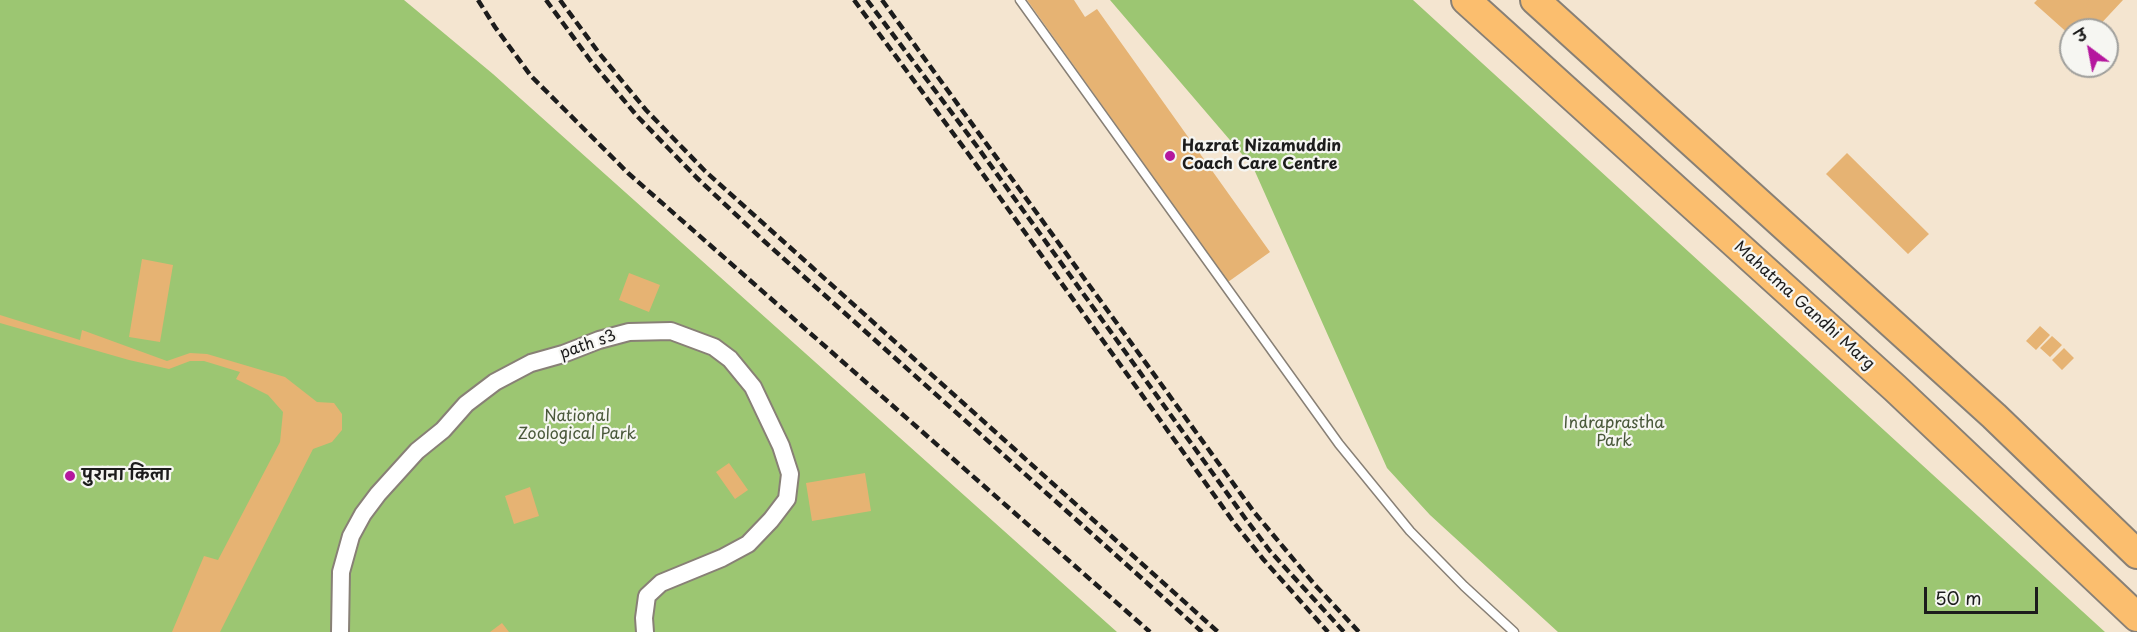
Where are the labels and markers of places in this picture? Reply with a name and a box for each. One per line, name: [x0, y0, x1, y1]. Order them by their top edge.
place label: Hazrat Nizamuddin Coach Care Centre: [1182, 137, 1341, 175]
marker: Hazrat Nizamuddin Coach Care Centre: [1163, 149, 1177, 163]
place label: पुराना किला: [82, 466, 170, 486]
marker: पुराना किला: [63, 469, 77, 483]

